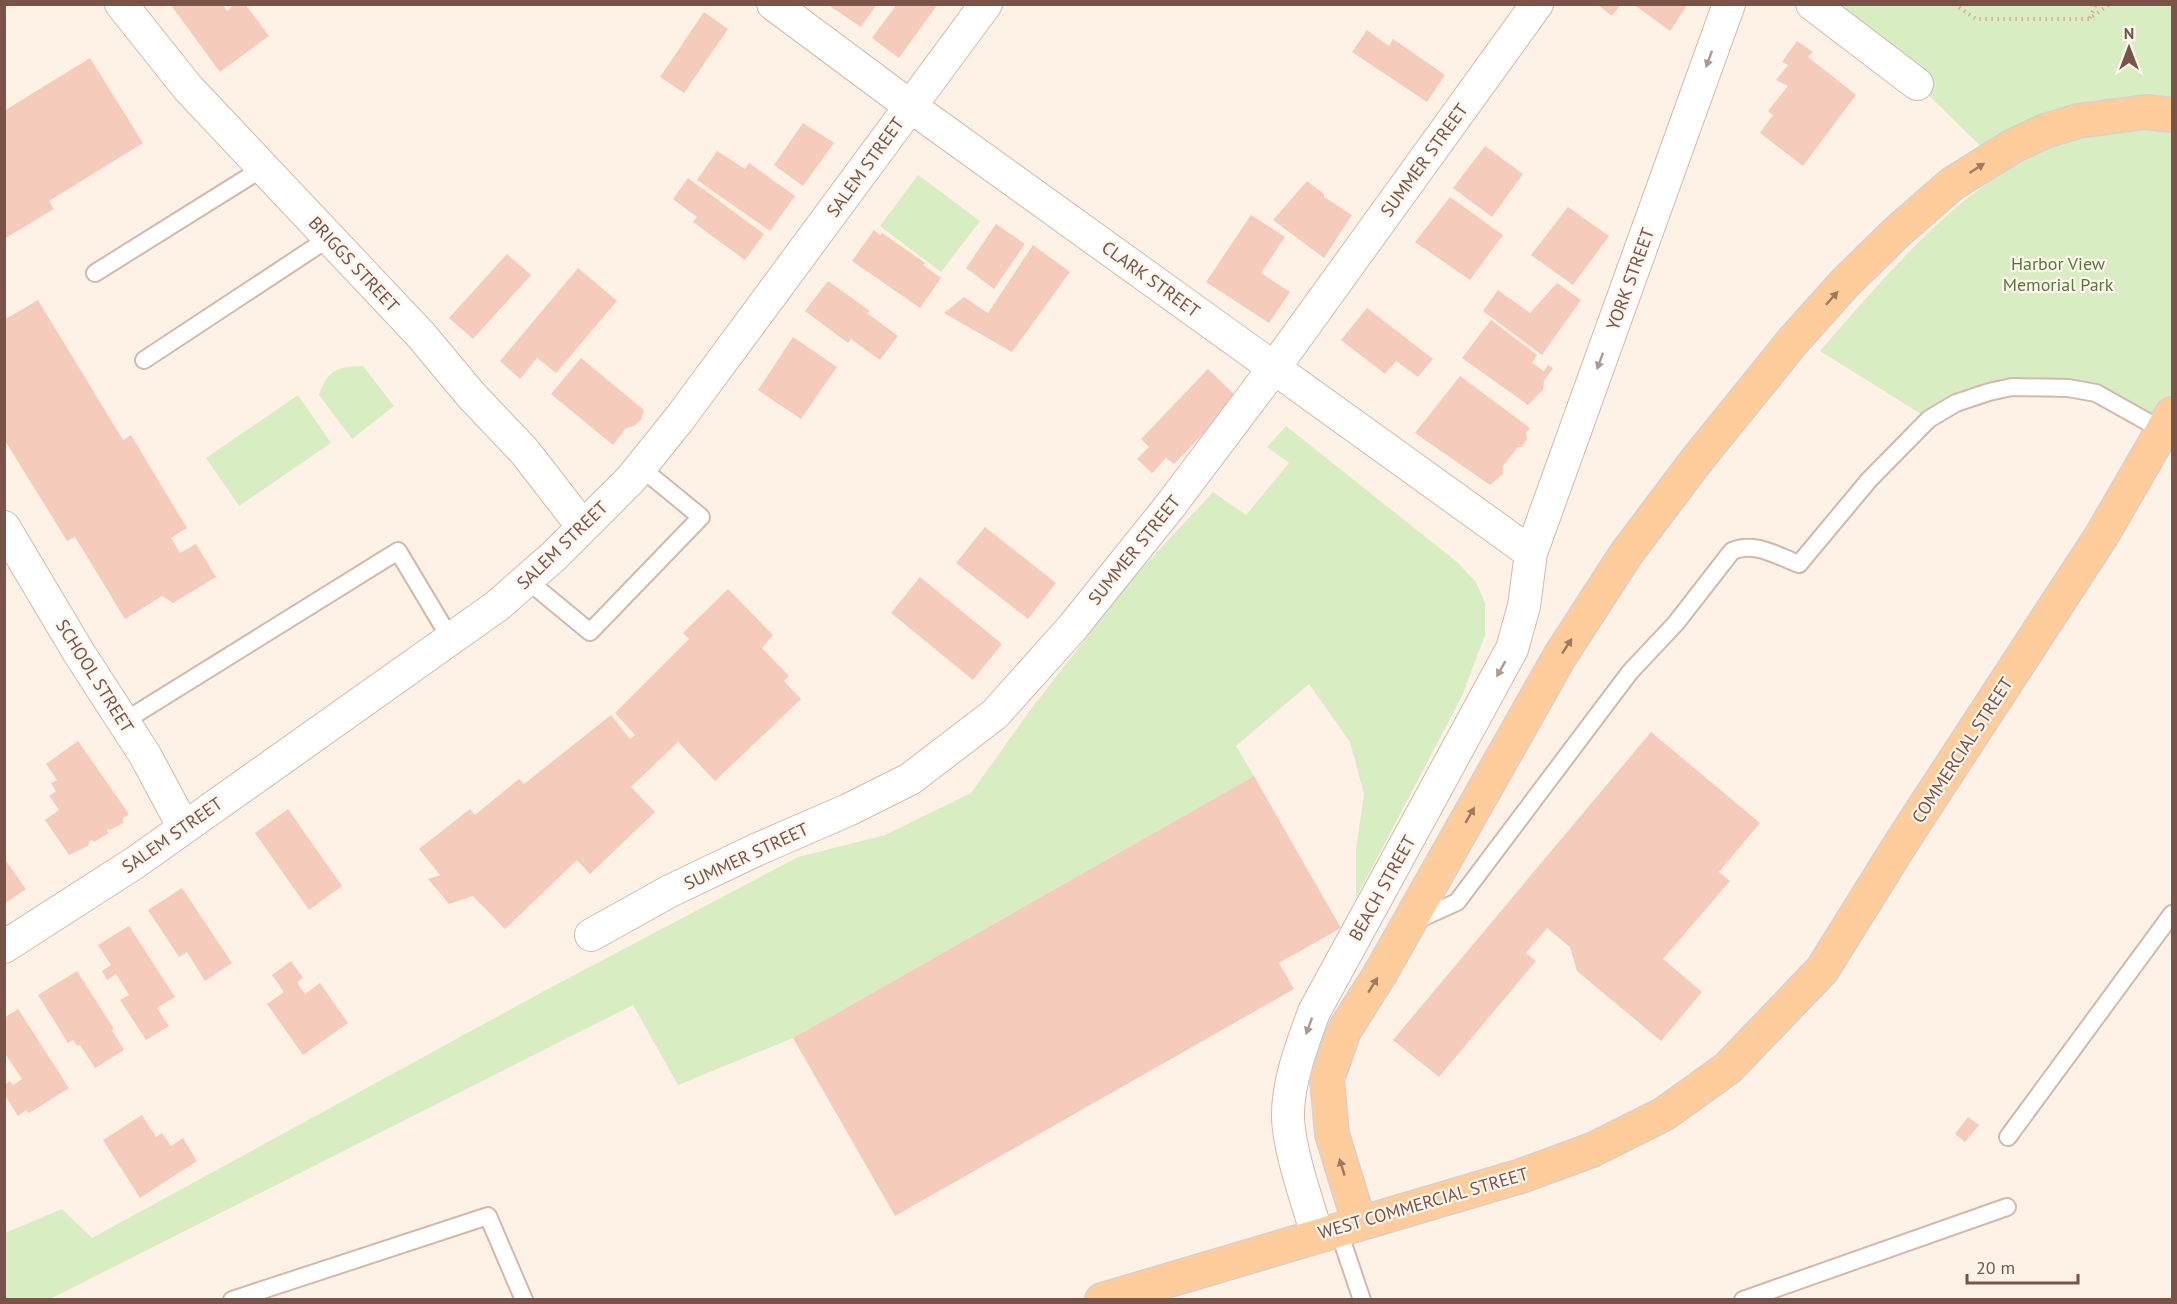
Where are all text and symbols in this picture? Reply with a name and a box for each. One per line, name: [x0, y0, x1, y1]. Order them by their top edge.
north arrow: [2099, 18, 2159, 78]
text: N: [2124, 23, 2134, 43]
one-way arrow: [1704, 51, 1714, 69]
street label: SUMMER STREET: [1375, 99, 1473, 221]
street label: SALEM STREET: [821, 113, 909, 221]
one-way arrow: [1969, 162, 1985, 174]
street label: BRIGGS STREET: [304, 211, 404, 317]
street label: YORK STREET: [1601, 225, 1659, 333]
street label: CLARK STREET: [1097, 236, 1205, 322]
park label: Harbor View Memorial Park: [2003, 252, 2114, 296]
one-way arrow: [1825, 290, 1839, 305]
one-way arrow: [1595, 352, 1604, 370]
street label: SUMMER STREET: [1083, 491, 1185, 609]
street label: SALEM STREET: [512, 496, 612, 594]
street label: SCHOOL STREET: [51, 615, 139, 737]
one-way arrow: [1561, 638, 1572, 654]
one-way arrow: [1496, 661, 1506, 678]
street label: COMMERCIAL STREET: [1906, 673, 2018, 827]
street label: SALEM STREET: [117, 792, 227, 878]
one-way arrow: [1465, 806, 1475, 823]
street label: SUMMER STREET: [680, 817, 812, 895]
street label: BEACH STREET: [1344, 831, 1420, 945]
one-way arrow: [1368, 976, 1379, 993]
one-way arrow: [1304, 1017, 1314, 1035]
one-way arrow: [1337, 1158, 1346, 1176]
street label: WEST COMMERCIAL STREET: [1315, 1162, 1531, 1244]
scale bar: [1967, 1247, 2078, 1285]
text: 20 m: [1976, 1256, 2015, 1279]

